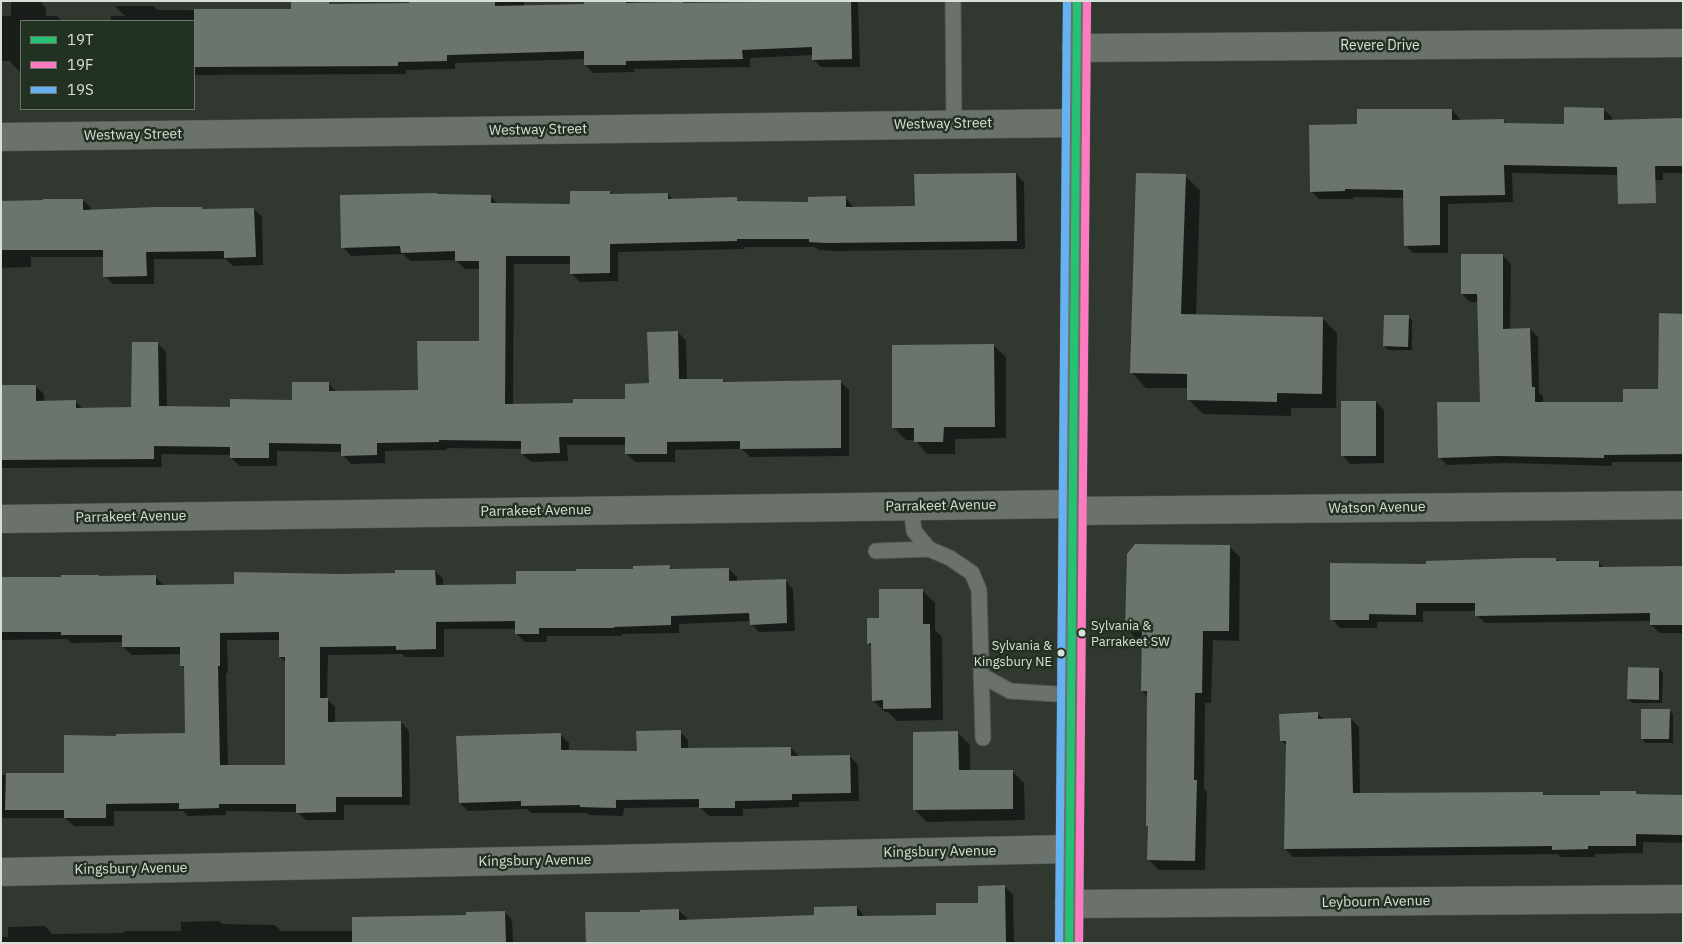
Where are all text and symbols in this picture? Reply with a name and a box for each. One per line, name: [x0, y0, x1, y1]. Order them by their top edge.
legend: [20, 20, 195, 110]
text: 19T: [67, 30, 94, 49]
street label: Revere Drive: [1340, 38, 1420, 54]
text: 19F: [67, 55, 93, 74]
text: 19S: [67, 80, 94, 99]
street label: Westway Street: [894, 115, 992, 133]
street label: Westway Street: [489, 121, 587, 139]
street label: Westway Street: [84, 126, 182, 144]
street label: Parrakeet Avenue: [885, 497, 997, 515]
street label: Watson Avenue: [1328, 499, 1426, 517]
street label: Parrakeet Avenue: [480, 502, 592, 520]
street label: Parrakeet Avenue: [75, 508, 187, 526]
place label: Sylvania & Parrakeet SW: [1091, 618, 1170, 649]
marker: Sylvania & Parrakeet SW: [1077, 628, 1087, 638]
place label: Sylvania & Kingsbury NE: [974, 638, 1052, 669]
marker: Sylvania & Kingsbury NE: [1056, 648, 1066, 658]
street label: Kingsbury Avenue: [883, 843, 997, 861]
street label: Kingsbury Avenue: [478, 852, 592, 870]
street label: Kingsbury Avenue: [74, 860, 188, 878]
street label: Leybourn Avenue: [1322, 893, 1430, 911]

